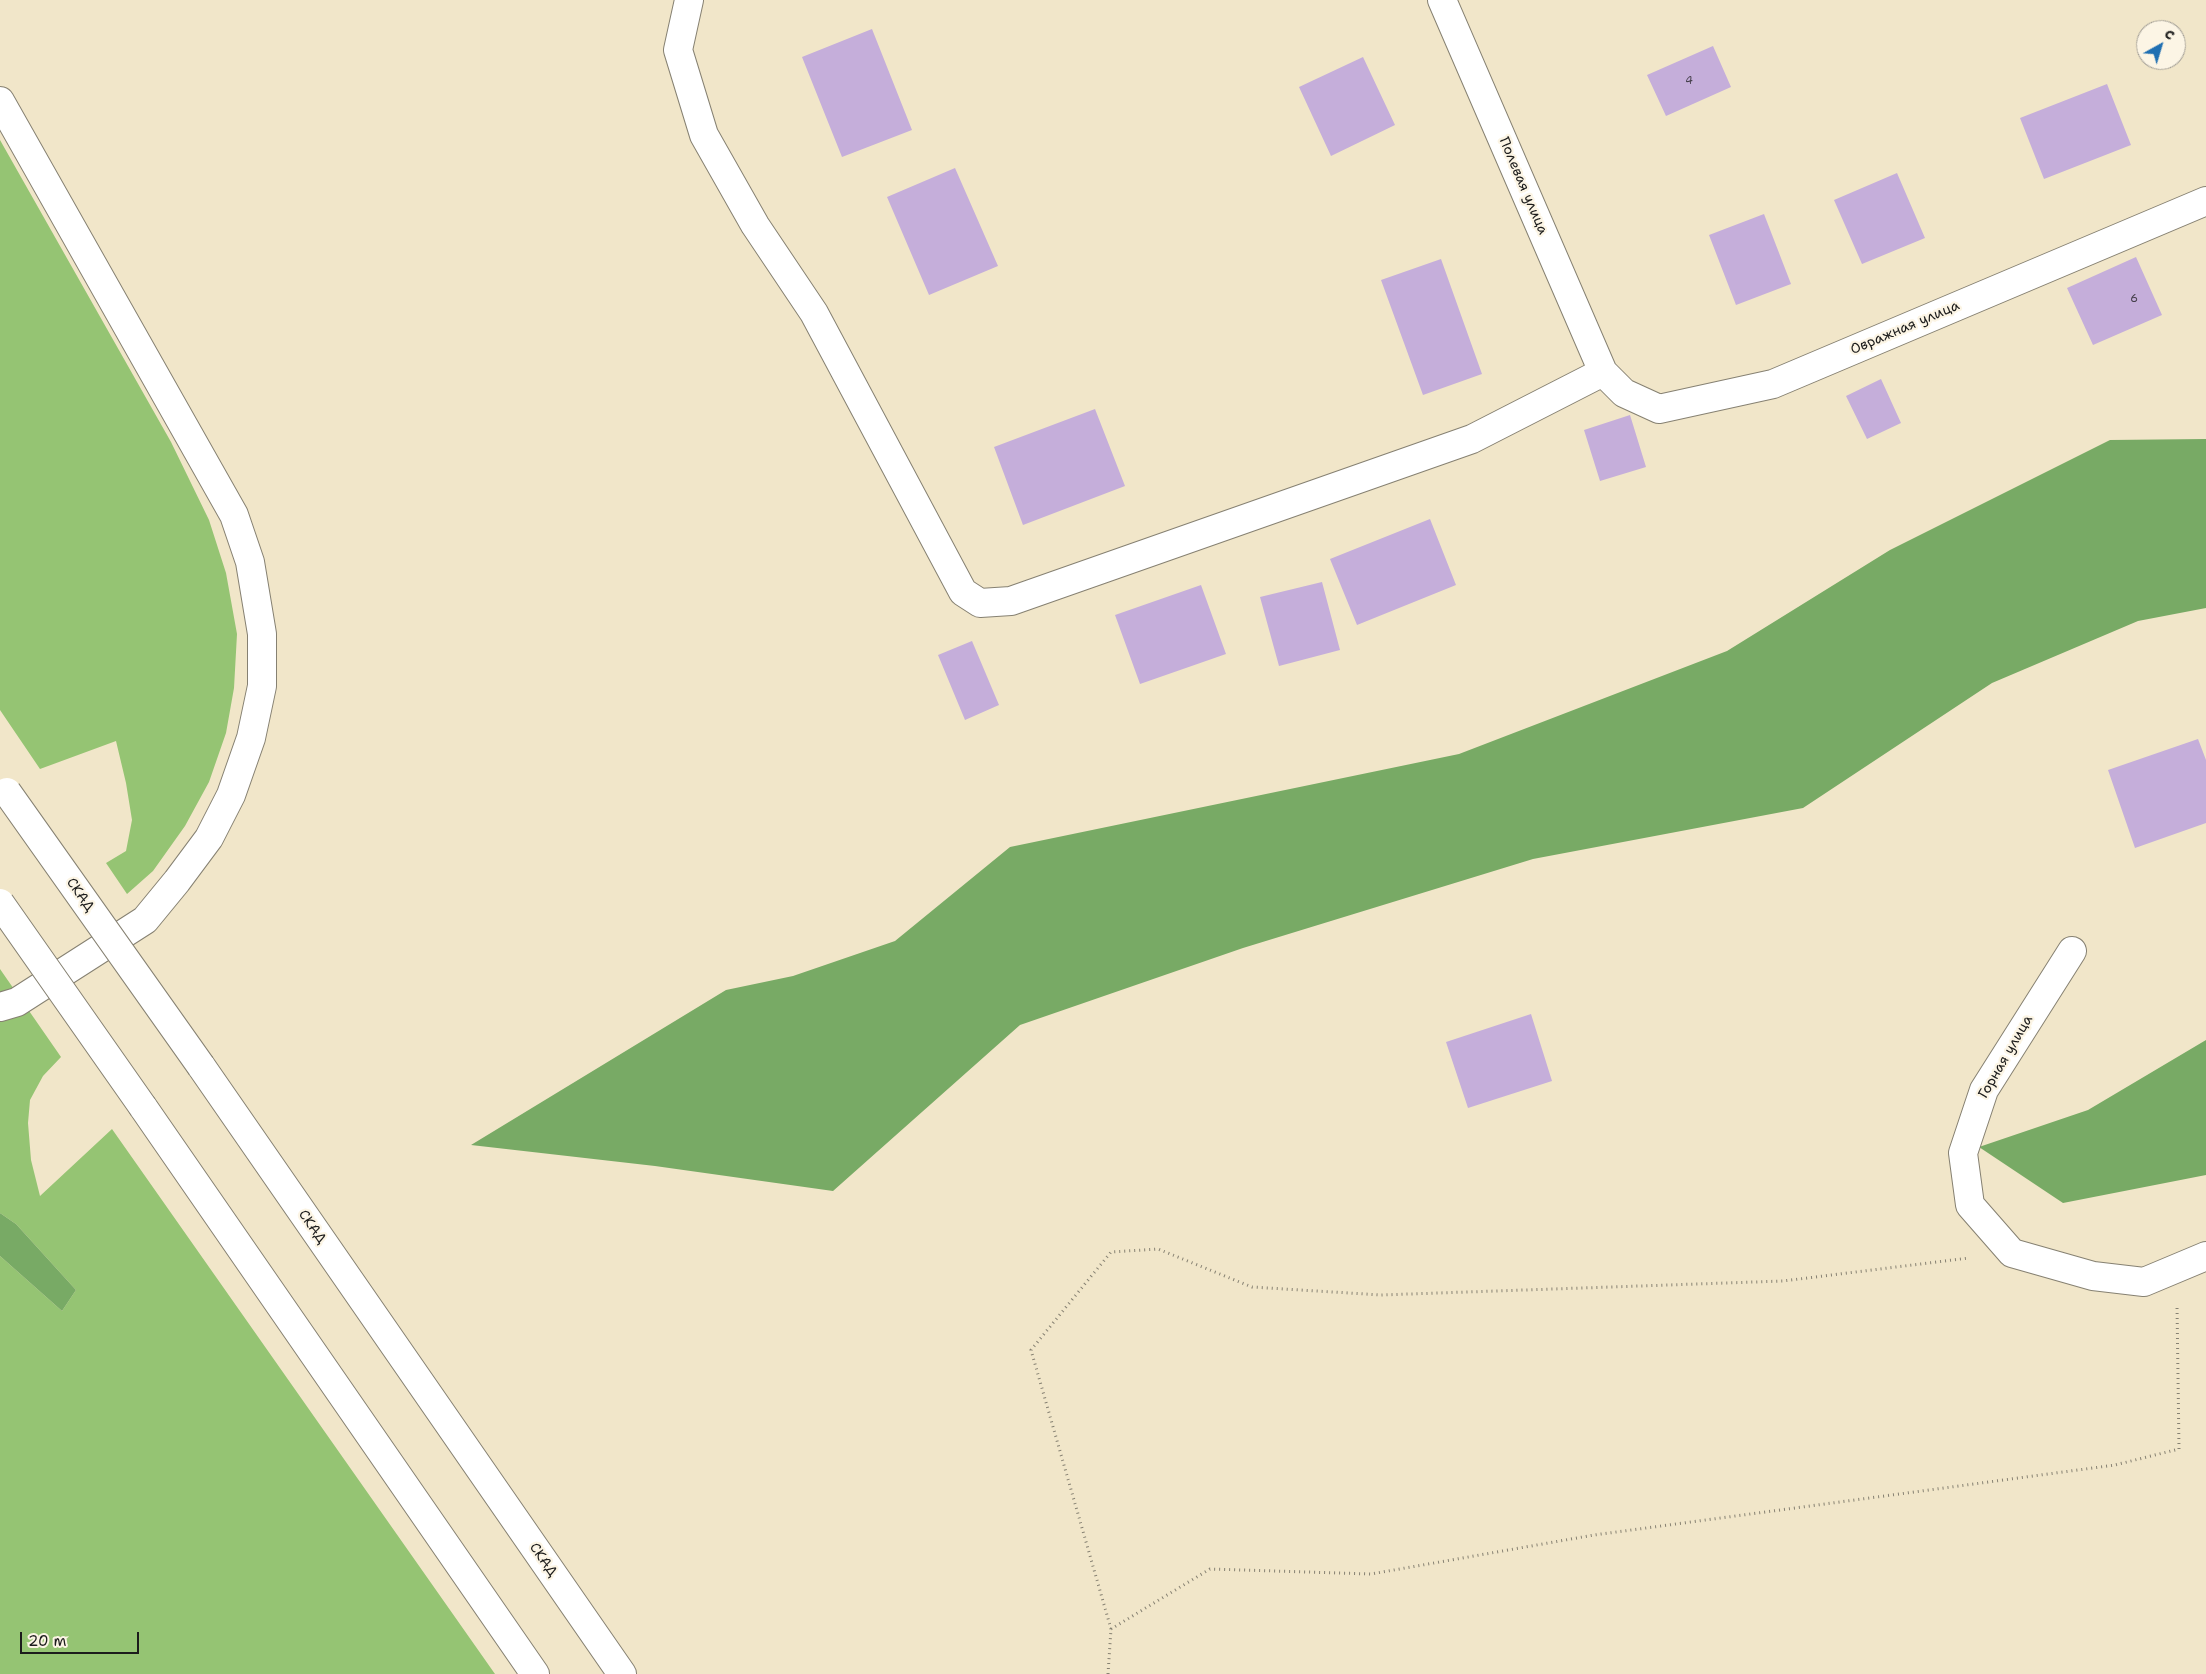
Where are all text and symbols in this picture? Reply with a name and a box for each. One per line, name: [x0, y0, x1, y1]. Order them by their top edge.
north arrow: [2136, 20, 2186, 70]
text: С: [2161, 24, 2179, 44]
house number: 4: [1685, 74, 1693, 88]
street label: Полевая улица: [1495, 135, 1551, 237]
house number: 6: [2130, 292, 2138, 306]
street label: Овражная улица: [1848, 297, 1962, 359]
street label: СКАД: [62, 875, 98, 915]
street label: Горная улица: [1975, 1012, 2037, 1102]
street label: СКАД: [294, 1207, 330, 1247]
street label: СКАД: [525, 1540, 561, 1580]
scale bar: [22, 1622, 141, 1654]
text: 20 m: [28, 1631, 67, 1651]

